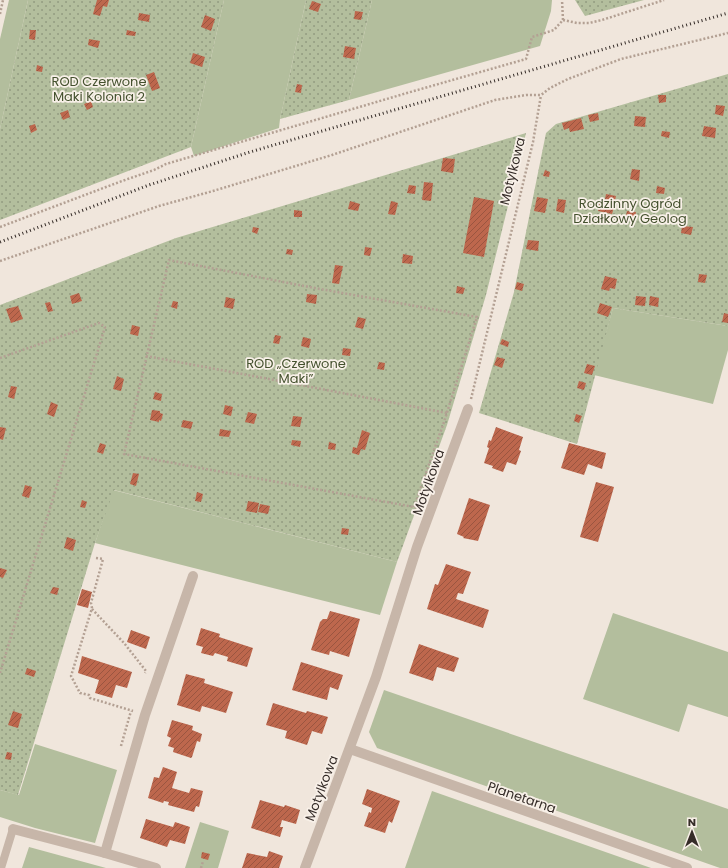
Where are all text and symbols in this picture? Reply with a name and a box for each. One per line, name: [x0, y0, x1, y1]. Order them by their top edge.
park label: ROD Czerwone Maki Kolonia 2: [51, 72, 147, 106]
street label: Motylkowa: [495, 135, 530, 207]
park label: Rodzinny Ogród Działkowy Geolog: [573, 194, 687, 228]
park label: ROD „Czerwone Maki”: [246, 354, 346, 388]
street label: Motylkowa: [408, 446, 449, 518]
street label: Motylkowa: [300, 752, 343, 824]
street label: Planetarna: [485, 777, 559, 818]
north arrow: [672, 812, 712, 852]
text: N: [688, 814, 696, 830]

